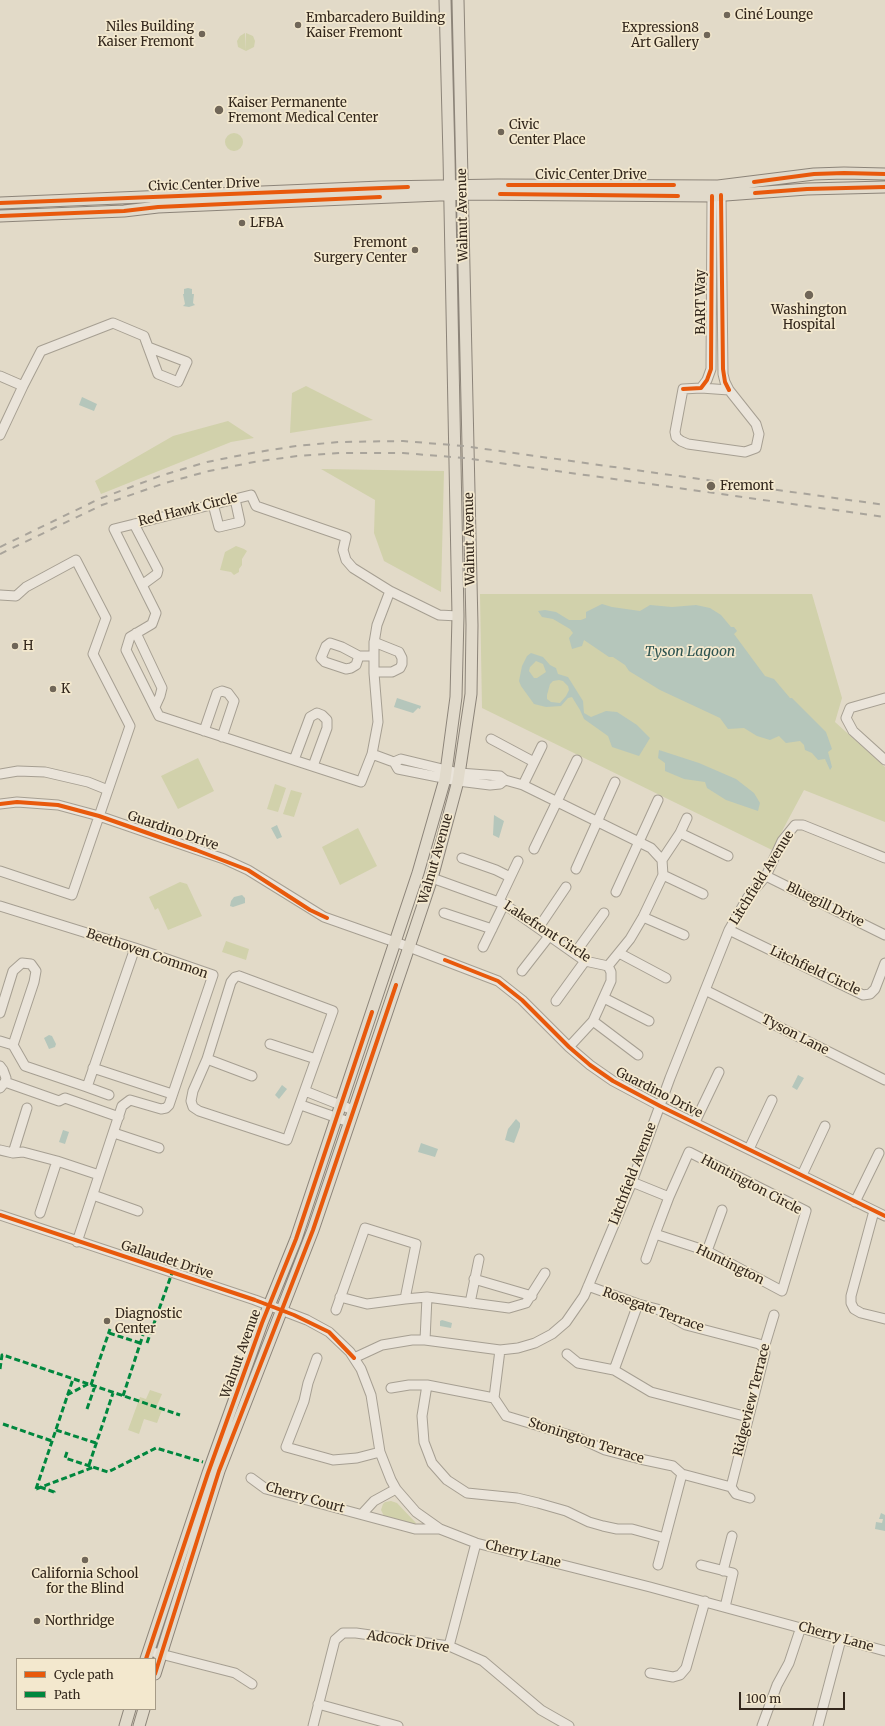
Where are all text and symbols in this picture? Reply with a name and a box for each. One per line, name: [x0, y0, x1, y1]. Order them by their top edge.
place label: Ciné Lounge: [735, 7, 813, 23]
place label: Embarcadero Building Kaiser Fremont: [306, 10, 445, 41]
marker: Ciné Lounge: [722, 10, 732, 20]
place label: Niles Building Kaiser Fremont: [98, 19, 194, 50]
marker: Embarcadero Building Kaiser Fremont: [293, 20, 303, 30]
place label: Expression8 Art Gallery: [622, 20, 699, 51]
marker: Niles Building Kaiser Fremont: [197, 29, 207, 39]
marker: Expression8 Art Gallery: [702, 30, 712, 40]
place label: Kaiser Permanente Fremont Medical Center: [228, 95, 378, 126]
marker: Kaiser Permanente Fremont Medical Center: [213, 104, 225, 116]
place label: Civic Center Place: [509, 117, 586, 148]
marker: Civic Center Place: [496, 127, 506, 137]
street label: Civic Center Drive: [535, 167, 647, 183]
street label: Walnut Avenue: [454, 168, 472, 262]
street label: Civic Center Drive: [148, 175, 260, 195]
place label: LFBA: [250, 215, 284, 231]
marker: LFBA: [237, 218, 247, 228]
place label: Fremont Surgery Center: [314, 235, 407, 266]
marker: Fremont Surgery Center: [410, 245, 420, 255]
street label: BART Way: [693, 269, 709, 335]
marker: Washington Hospital: [803, 289, 815, 301]
place label: Washington Hospital: [771, 302, 847, 333]
place label: Fremont: [720, 478, 774, 494]
marker: Fremont: [705, 480, 717, 492]
street label: Red Hawk Circle: [137, 490, 239, 530]
street label: Walnut Avenue: [461, 492, 479, 586]
place label: H: [23, 638, 33, 654]
marker: H: [10, 641, 20, 651]
water label: Tyson Lagoon: [645, 644, 735, 660]
place label: K: [61, 681, 70, 697]
marker: K: [48, 684, 58, 694]
street label: Guardino Drive: [126, 808, 220, 854]
street label: Walnut Avenue: [416, 812, 456, 906]
street label: Litchfield Avenue: [727, 828, 797, 928]
street label: Bluegill Drive: [784, 879, 866, 931]
street label: Lakefront Circle: [501, 898, 593, 966]
street label: Beethoven Common: [84, 926, 210, 982]
street label: Litchfield Circle: [767, 943, 863, 999]
street label: Tyson Lane: [759, 1011, 831, 1059]
street label: Guardino Drive: [613, 1064, 705, 1122]
street label: Litchfield Avenue: [606, 1121, 660, 1227]
street label: Huntington Circle: [698, 1152, 804, 1218]
street label: Gallaudet Drive: [119, 1238, 215, 1282]
street label: Huntington: [694, 1242, 766, 1288]
street label: Rosegate Terrace: [600, 1284, 706, 1336]
place label: Diagnostic Center: [115, 1306, 182, 1337]
street label: Walnut Avenue: [218, 1307, 264, 1401]
marker: Diagnostic Center: [102, 1316, 112, 1326]
street label: Ridgeview Terrace: [730, 1342, 774, 1458]
street label: Stonington Terrace: [526, 1415, 646, 1467]
street label: Cherry Court: [264, 1479, 346, 1517]
street label: Cherry Lane: [484, 1537, 562, 1571]
marker: California School for the Blind: [80, 1555, 90, 1565]
place label: California School for the Blind: [31, 1566, 139, 1597]
place label: Northridge: [45, 1613, 114, 1629]
marker: Northridge: [32, 1616, 42, 1626]
street label: Cherry Lane: [797, 1619, 875, 1655]
street label: Adcock Drive: [366, 1628, 450, 1656]
legend: [16, 1658, 156, 1710]
text: Cycle path: [54, 1667, 114, 1682]
scale bar: [741, 1684, 847, 1710]
text: Path: [54, 1687, 80, 1702]
text: 100 m: [746, 1691, 781, 1706]

